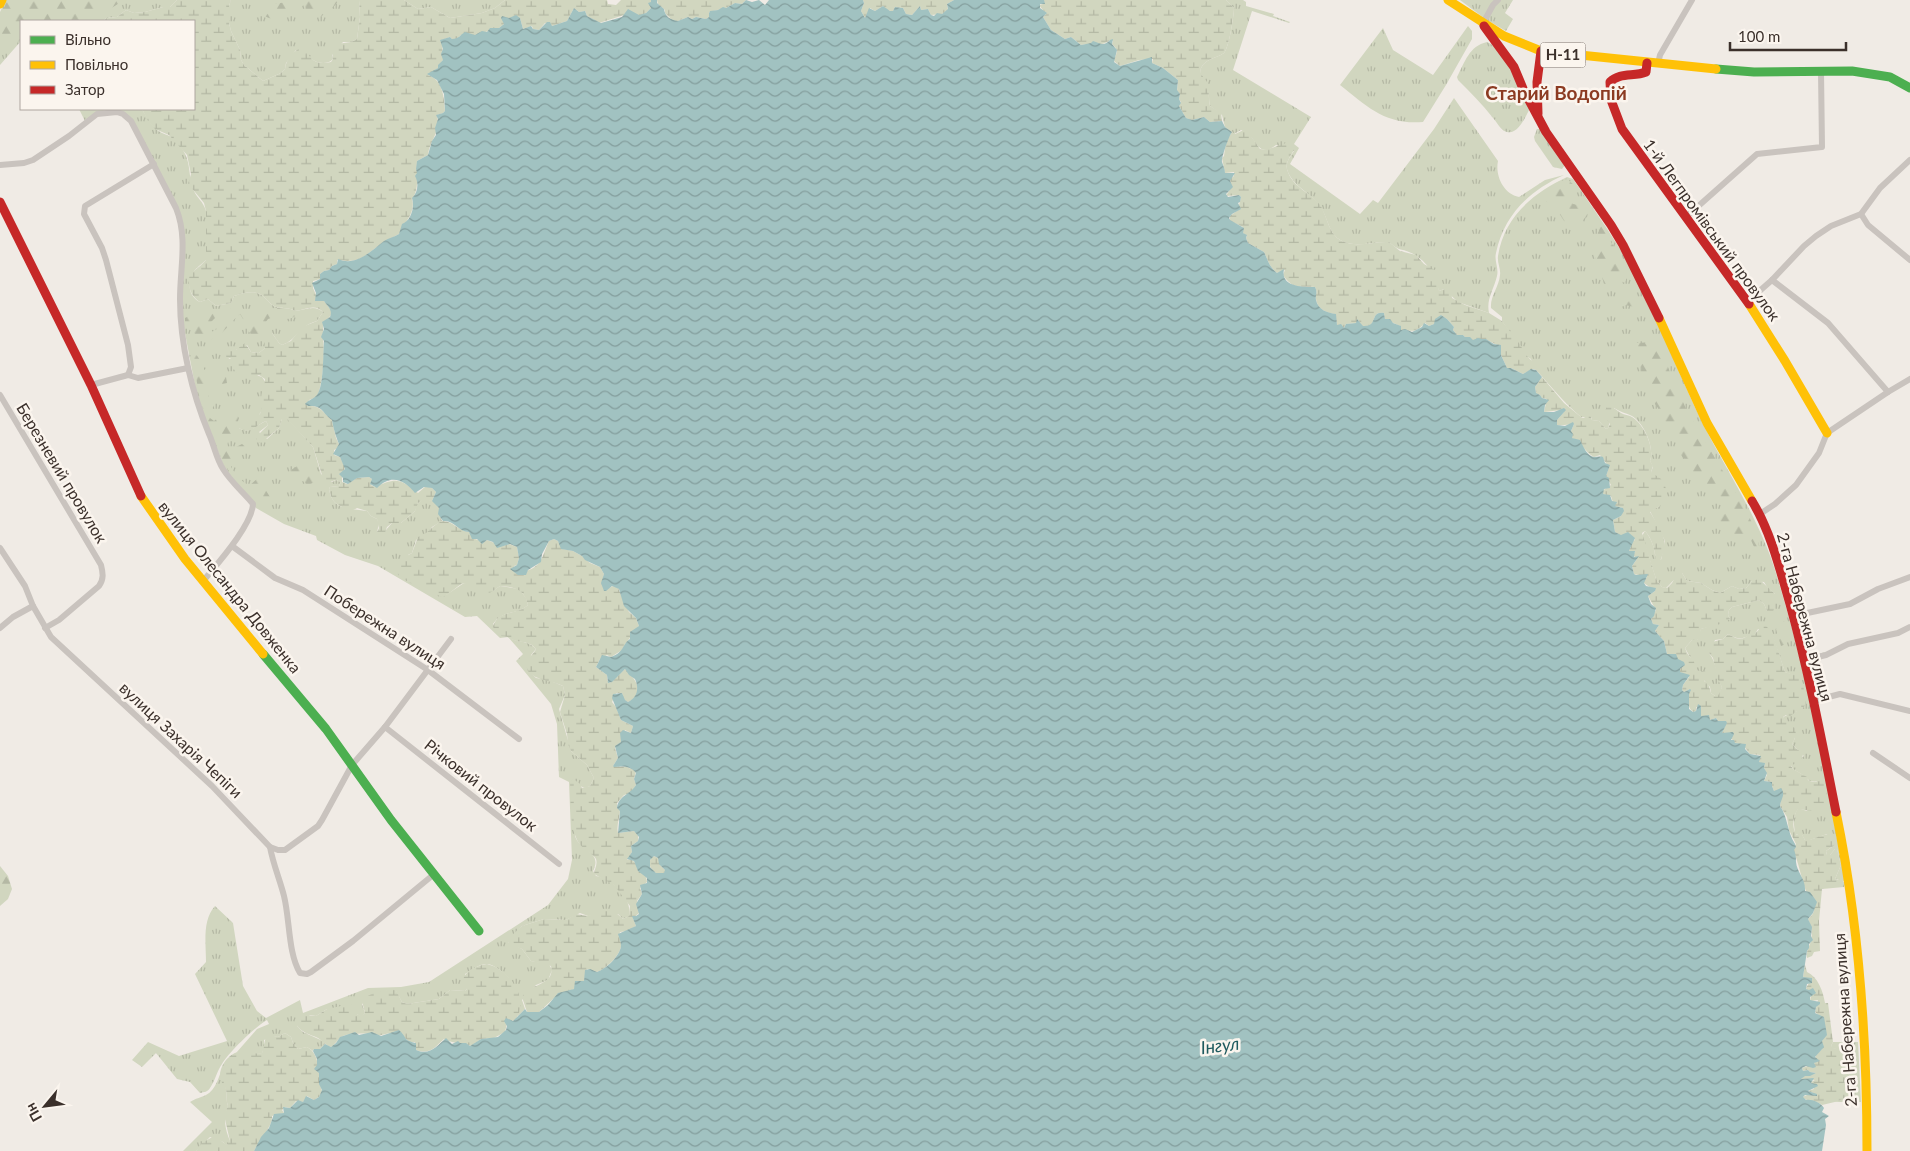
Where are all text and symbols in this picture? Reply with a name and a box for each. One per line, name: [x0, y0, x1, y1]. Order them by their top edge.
legend: [20, 20, 195, 110]
scale bar: [1730, 20, 1846, 52]
text: 100 m: [1738, 27, 1780, 45]
text: Вільно: [65, 30, 111, 48]
road number: Н-11: [1540, 42, 1586, 68]
text: Повільно: [65, 55, 128, 73]
text: Затор: [65, 80, 105, 98]
district label: Старий Водопій: [1485, 81, 1627, 104]
street label: 1-й Легпромівський провулок: [1640, 135, 1785, 325]
street label: Березневий провулок: [13, 399, 112, 547]
street label: вулиця Олесандра Довженка: [155, 497, 306, 677]
street label: 2-га Набережна вулиця: [1774, 530, 1837, 703]
street label: Побережна вулиця: [321, 580, 449, 673]
street label: вулиця Захарія Чепіги: [116, 678, 247, 801]
street label: Річковий провулок: [421, 735, 542, 835]
street label: 2-га Набережна вулиця: [1829, 933, 1860, 1107]
water label: Інгул: [1199, 1032, 1240, 1058]
north arrow: [20, 1081, 70, 1131]
text: Пн: [21, 1100, 45, 1125]

